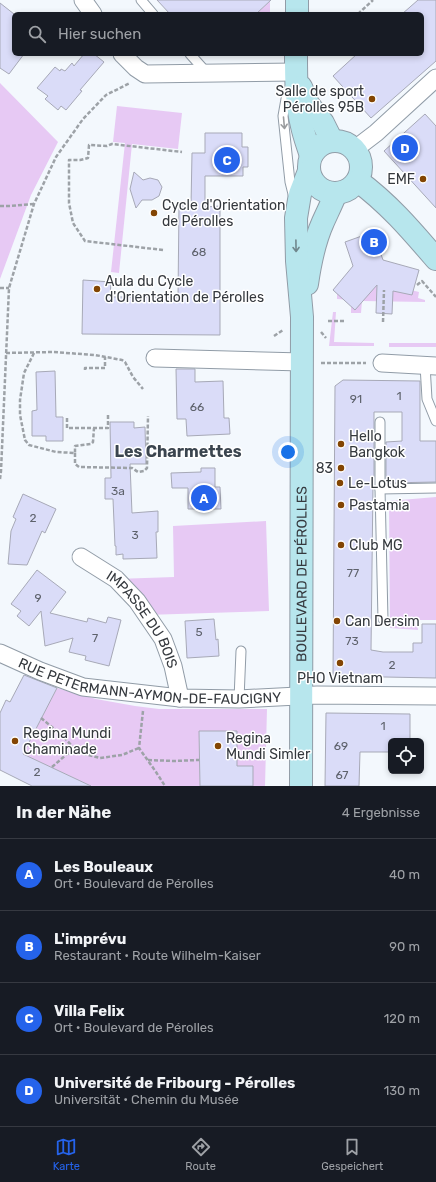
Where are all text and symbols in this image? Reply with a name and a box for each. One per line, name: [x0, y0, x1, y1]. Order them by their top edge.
search box: [12, 12, 424, 56]
icon: search: [26, 23, 48, 45]
text: Hier suchen: [58, 25, 141, 43]
place label: Salle de sport Pérolles 95B: [276, 83, 365, 116]
marker: Salle de sport Pérolles 95B: [367, 94, 377, 104]
one-way arrow: [280, 116, 288, 129]
pin: D: [392, 133, 418, 163]
pin: C: [214, 145, 240, 175]
place label: EMF: [387, 171, 415, 188]
marker: EMF: [418, 174, 428, 184]
place label: Cycle d'Orientation de Pérolles: [162, 197, 286, 230]
marker: Cycle d'Orientation de Pérolles: [149, 208, 159, 218]
pin: B: [361, 227, 387, 257]
one-way arrow: [293, 239, 300, 252]
house number: 68: [192, 245, 206, 259]
place label: Aula du Cycle d'Orientation de Pérolles: [105, 273, 264, 306]
marker: Aula du Cycle d'Orientation de Pérolles: [92, 284, 102, 294]
house number: 1: [396, 389, 402, 403]
house number: 91: [350, 392, 362, 406]
house number: 66: [190, 400, 204, 414]
place label: Hello Bangkok: [349, 428, 406, 461]
marker: Hello Bangkok: [336, 439, 346, 449]
district label: Les Charmettes: [114, 442, 242, 461]
your location: [278, 442, 298, 462]
place label: 83: [316, 460, 333, 477]
marker: 83: [336, 463, 346, 473]
place label: Le-Lotus: [348, 475, 407, 492]
marker: Le-Lotus: [335, 478, 345, 488]
pin: A: [191, 483, 217, 513]
house number: 3a: [111, 484, 125, 498]
street label: BOULEVARD DE PÉROLLES: [293, 486, 311, 662]
place label: Pastamia: [349, 497, 409, 514]
marker: Pastamia: [336, 500, 346, 510]
house number: 2: [29, 511, 37, 525]
house number: 3: [131, 528, 139, 542]
place label: Club MG: [349, 537, 403, 554]
marker: Club MG: [336, 540, 346, 550]
house number: 77: [347, 566, 359, 580]
street label: IMPASSE DU BOIS: [103, 567, 181, 671]
house number: 9: [34, 591, 42, 605]
place label: Can Dersim: [345, 613, 420, 630]
marker: Can Dersim: [332, 616, 342, 626]
house number: 5: [195, 625, 203, 639]
house number: 7: [92, 631, 98, 645]
house number: 73: [345, 634, 359, 648]
street label: RUE PETERMANN-AYMON-DE-FAUCIGNY: [16, 654, 282, 708]
marker: PHO Vietnam: [335, 658, 345, 668]
house number: 2: [388, 658, 396, 672]
place label: PHO Vietnam: [297, 670, 383, 687]
house number: 1: [380, 719, 386, 733]
place label: Regina Mundi Chaminade: [23, 725, 111, 758]
place label: Regina Mundi Simler: [226, 730, 311, 763]
marker: Regina Mundi Chaminade: [10, 736, 20, 746]
map controls: [388, 738, 424, 774]
button: locate: [388, 738, 424, 774]
house number: 69: [334, 739, 348, 753]
marker: Regina Mundi Simler: [213, 741, 223, 751]
house number: 2: [33, 765, 41, 779]
house number: 67: [335, 768, 349, 782]
text: In der Nähe: [16, 802, 111, 822]
text: 4 Ergebnisse: [342, 805, 420, 820]
text: Les Bouleaux: [54, 858, 153, 876]
text: A: [24, 867, 34, 882]
text: 40 m: [389, 867, 420, 882]
text: Ort · Boulevard de Pérolles: [54, 876, 214, 891]
text: L'imprévu: [54, 930, 126, 948]
text: B: [24, 939, 34, 954]
text: 90 m: [389, 939, 420, 954]
text: Restaurant · Route Wilhelm-Kaiser: [54, 948, 261, 963]
text: Villa Felix: [54, 1002, 125, 1020]
text: C: [24, 1011, 34, 1026]
text: 120 m: [384, 1011, 420, 1026]
text: Ort · Boulevard de Pérolles: [54, 1020, 214, 1035]
text: Université de Fribourg - Pérolles: [54, 1074, 295, 1092]
text: D: [24, 1083, 34, 1098]
text: 130 m: [384, 1083, 420, 1098]
text: Universität · Chemin du Musée: [54, 1092, 239, 1107]
tab: Karte: [53, 1136, 80, 1173]
tab: Route: [185, 1136, 216, 1173]
tab: Gespeichert: [321, 1136, 383, 1173]

